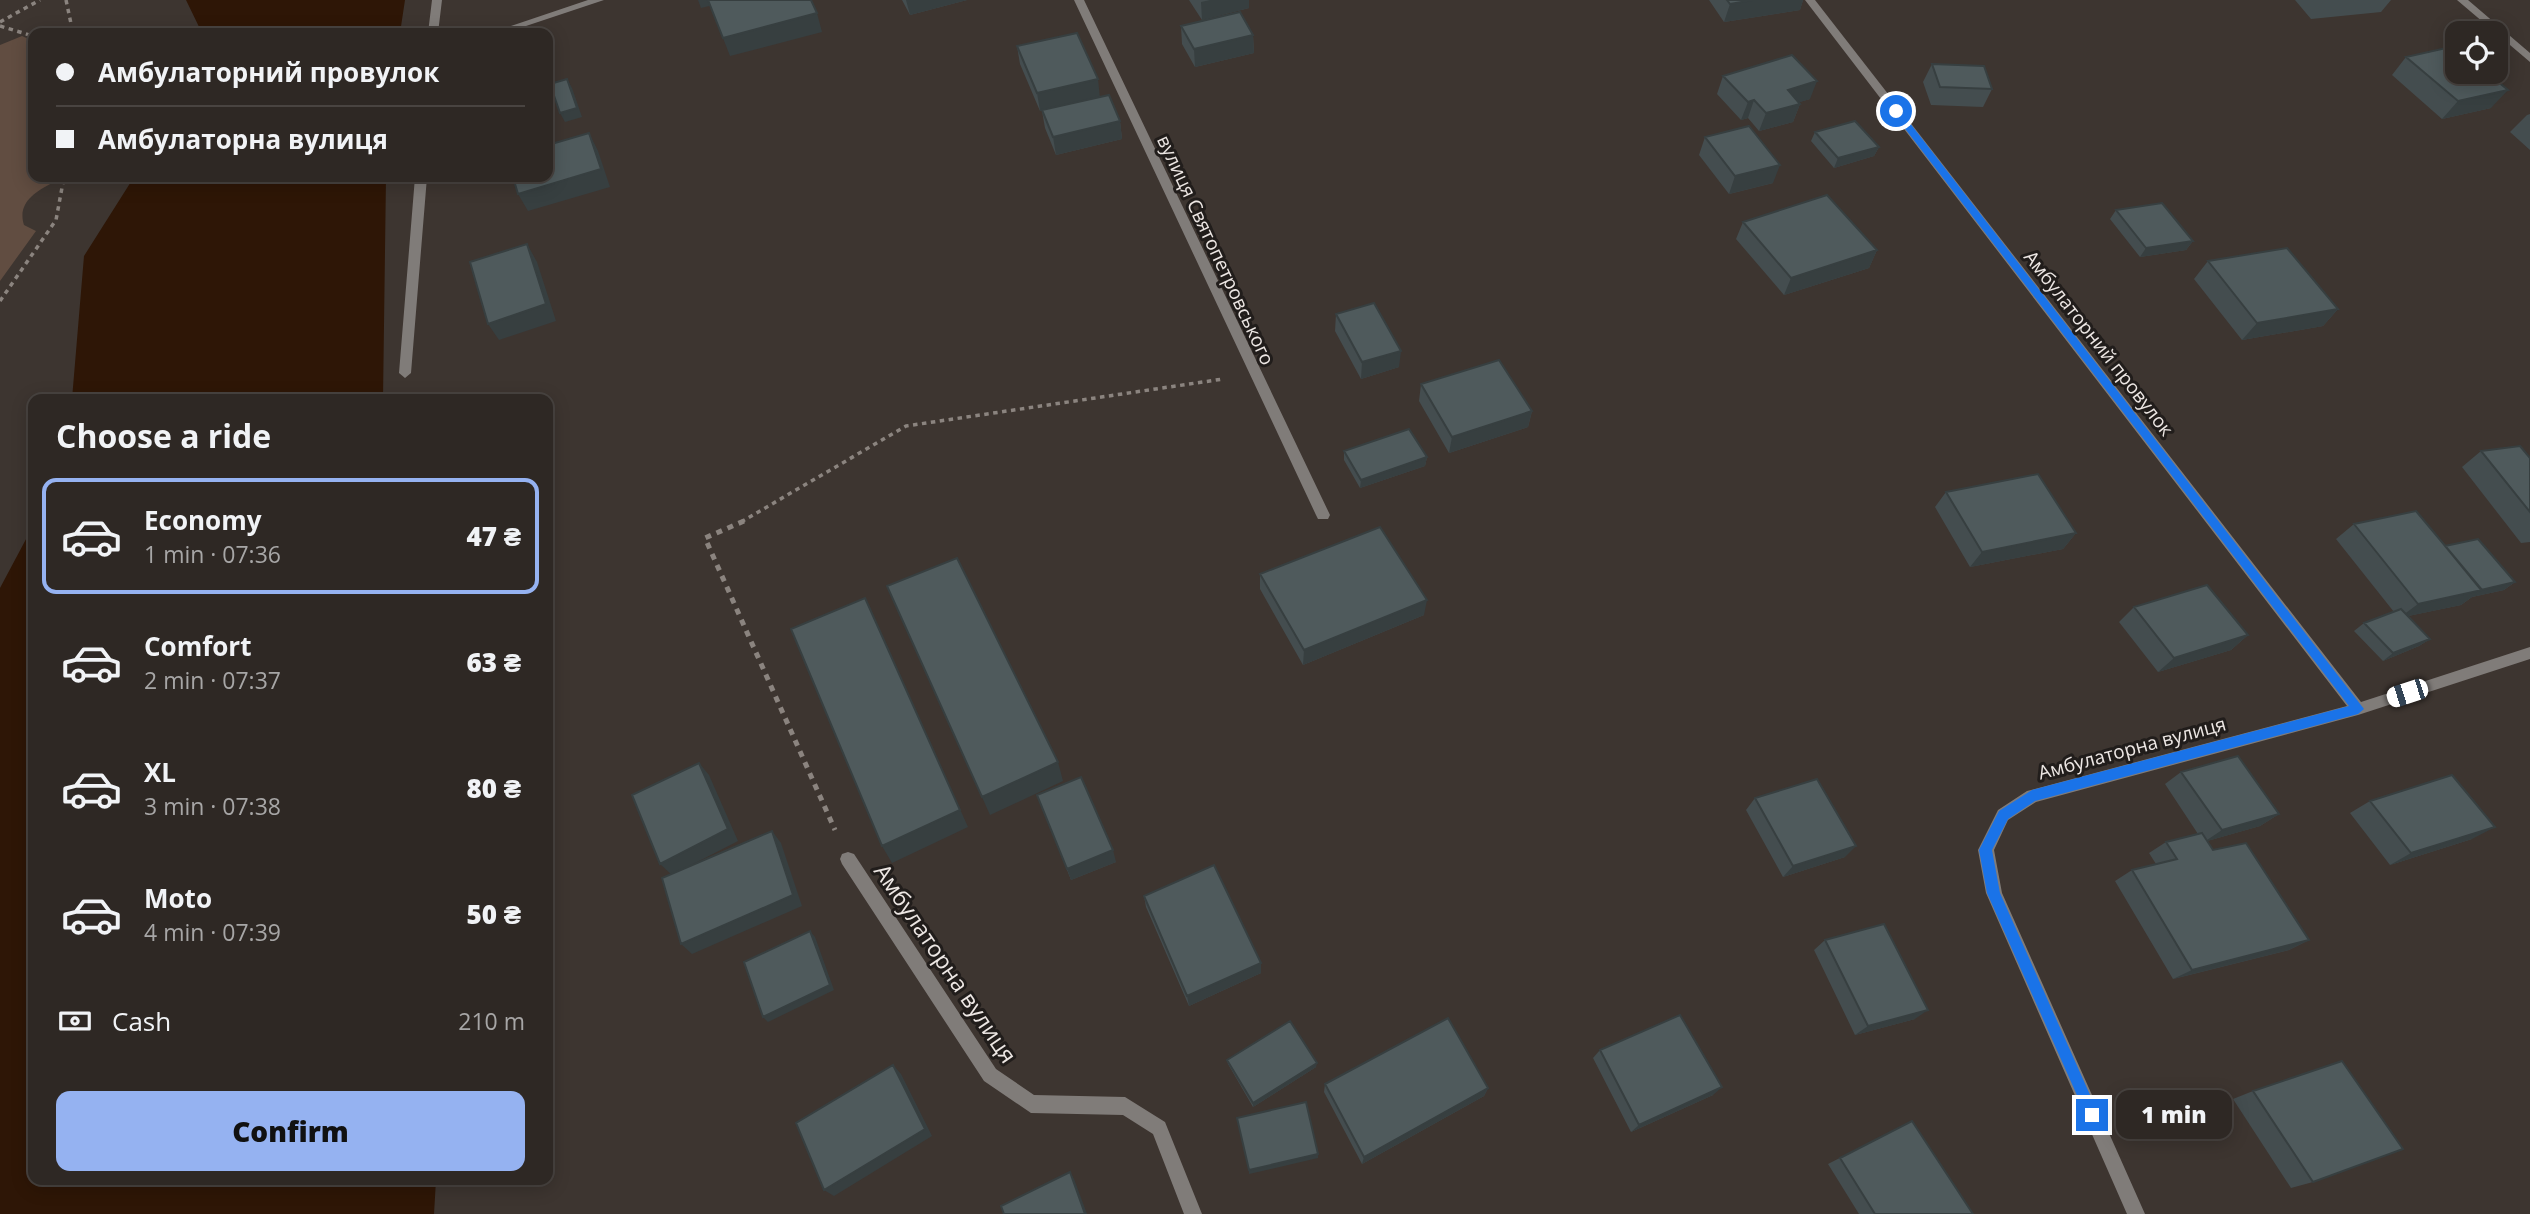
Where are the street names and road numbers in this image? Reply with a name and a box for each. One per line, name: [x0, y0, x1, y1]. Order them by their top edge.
street label: вулиця Святопетровського: [1151, 131, 1281, 369]
street label: Амбулаторний провулок: [2018, 245, 2180, 441]
street label: Амбулаторна вулиця: [2035, 710, 2229, 786]
street label: Амбулаторна вулиця: [867, 857, 1025, 1069]

